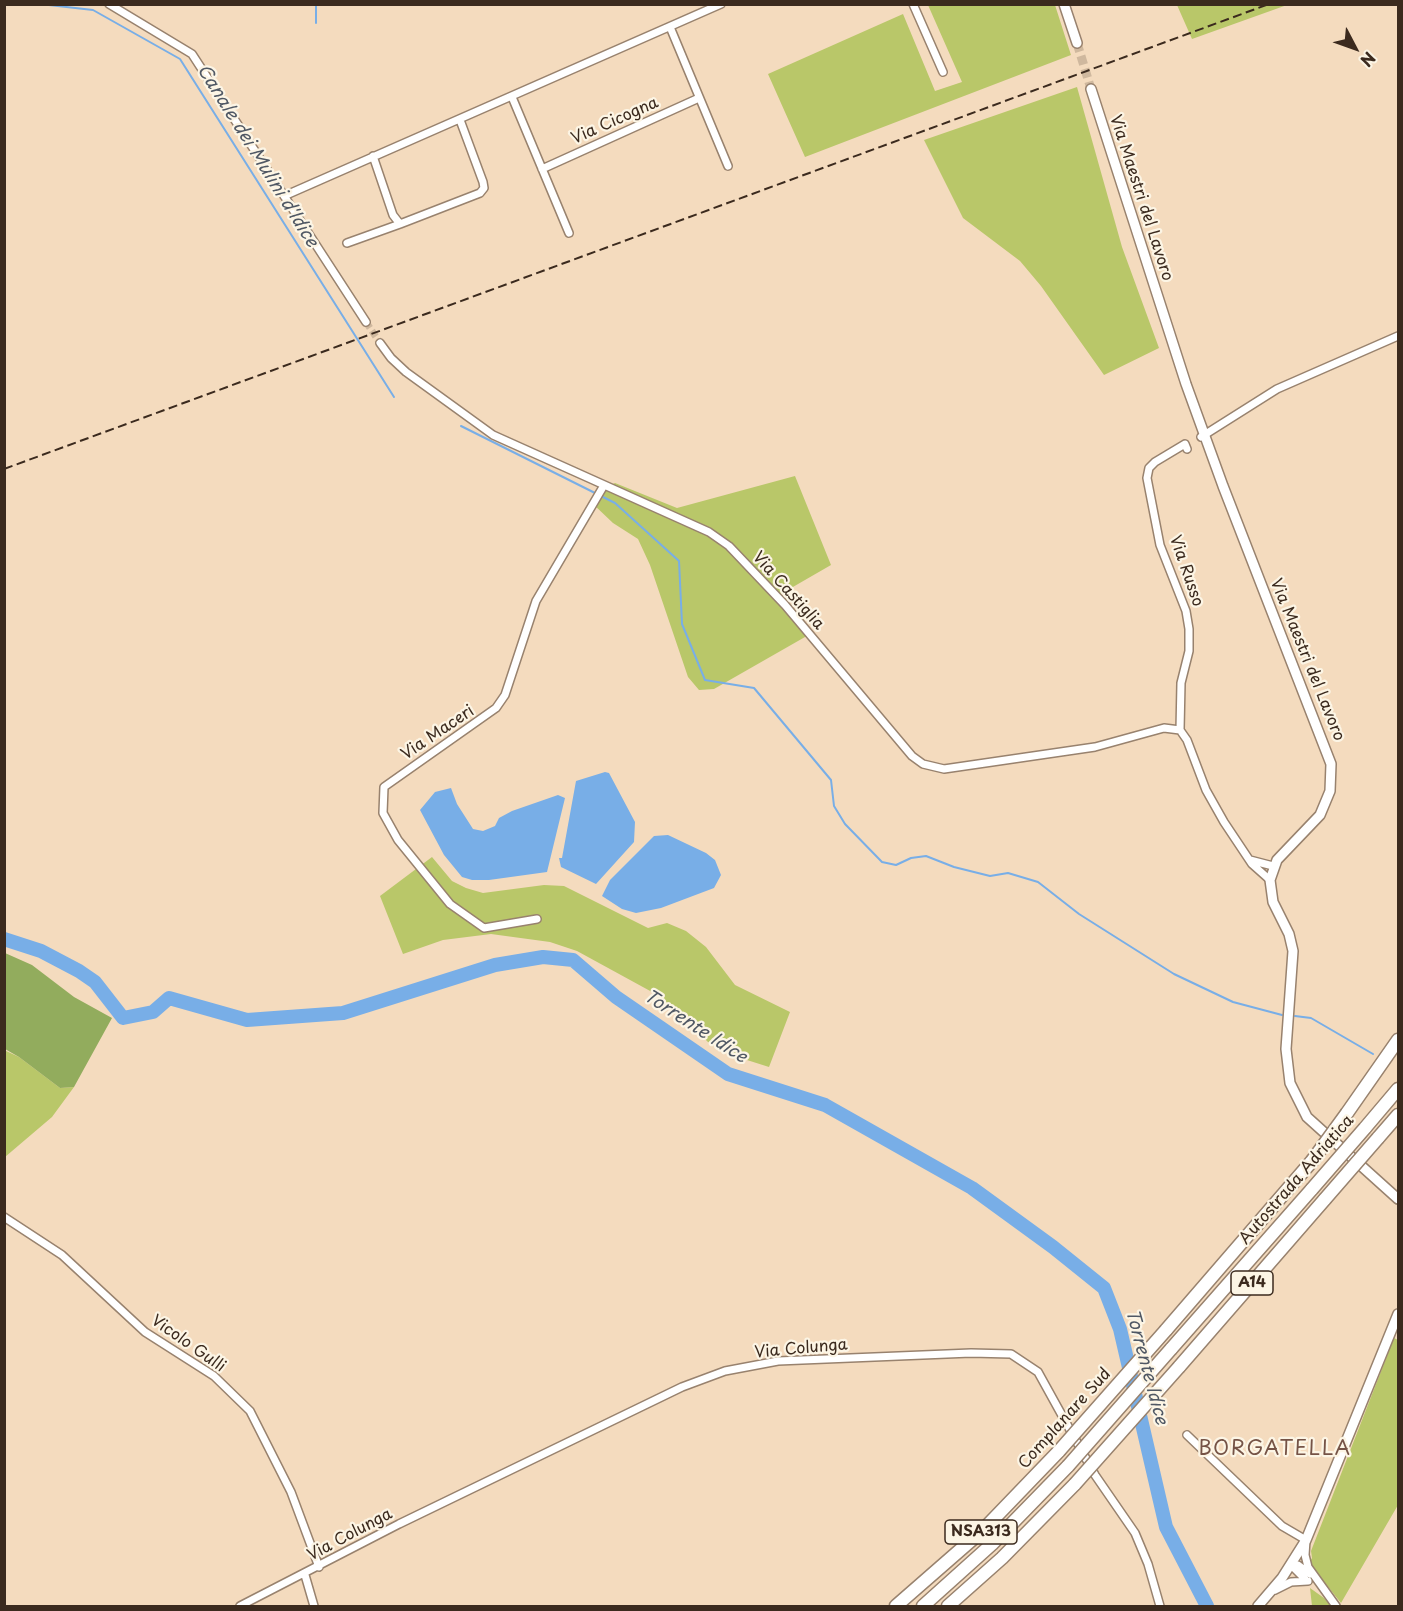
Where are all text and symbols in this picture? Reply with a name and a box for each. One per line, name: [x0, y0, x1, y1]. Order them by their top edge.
north arrow: [1325, 18, 1385, 78]
text: N: [1355, 47, 1382, 72]
water label: Canale dei Mulini d'Idice: [192, 61, 322, 251]
street label: Via Cicogna: [569, 93, 661, 149]
street label: Via Maestri del Lavoro: [1105, 113, 1177, 283]
street label: Via Russo: [1165, 533, 1207, 609]
street label: Via Castiglia: [748, 548, 828, 634]
street label: Via Maestri del Lavoro: [1266, 576, 1348, 744]
street label: Via Maceri: [398, 702, 478, 764]
water label: Torrente Idice: [639, 986, 751, 1068]
street label: Autostrada Adriatica: [1236, 1111, 1358, 1249]
road number: A14: [1231, 1271, 1273, 1295]
water label: Torrente Idice: [1120, 1307, 1172, 1427]
street label: Vicolo Gulli: [147, 1311, 229, 1377]
street label: Via Colunga: [754, 1335, 848, 1363]
street label: Complanare Sud: [1015, 1365, 1115, 1473]
district label: BORGATELLA: [1200, 1437, 1350, 1461]
street label: Via Colunga: [304, 1505, 396, 1565]
road number: NSA313: [945, 1520, 1017, 1544]

